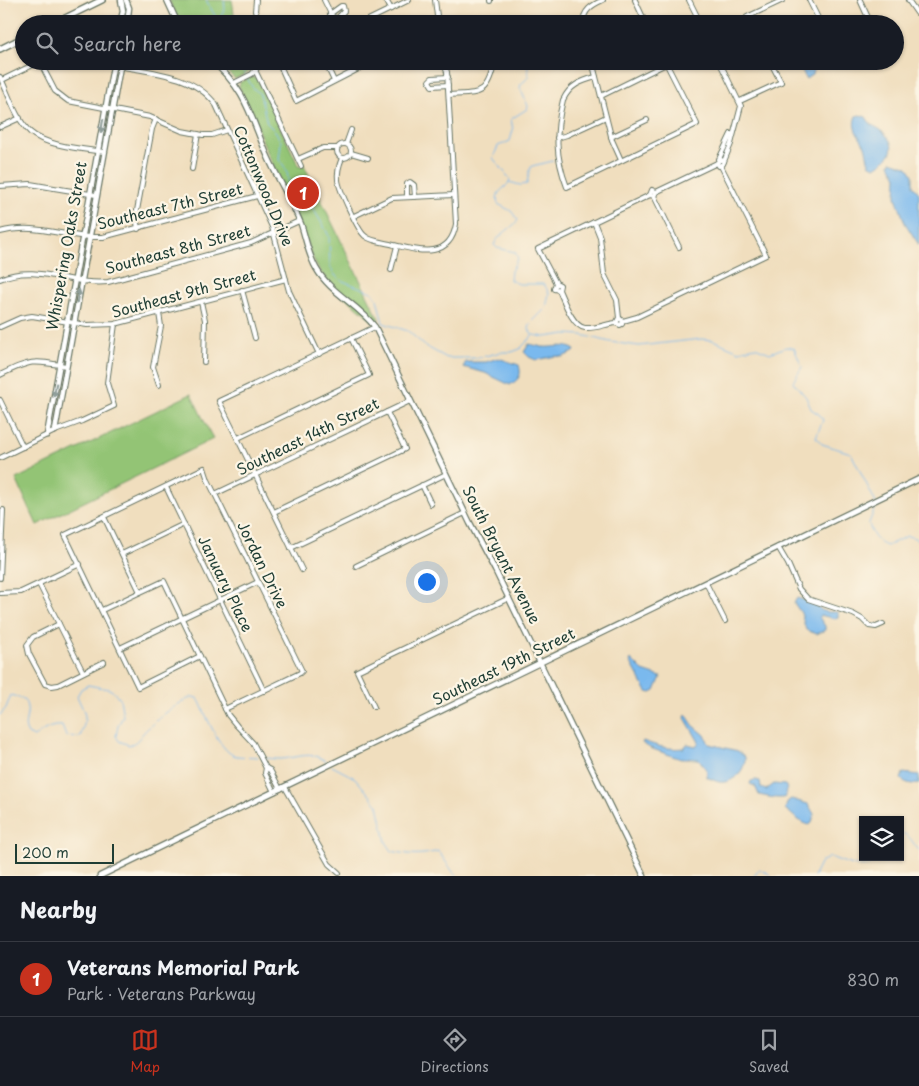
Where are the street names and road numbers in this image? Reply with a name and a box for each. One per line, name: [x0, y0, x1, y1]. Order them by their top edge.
street label: Cottonwood Drive: [229, 121, 300, 249]
street label: Whispering Oaks Street: [39, 160, 92, 332]
street label: Southeast 7th Street: [95, 176, 245, 235]
street label: Southeast 8th Street: [103, 218, 253, 279]
street label: Southeast 9th Street: [109, 262, 258, 323]
street label: Southeast 14th Street: [232, 391, 382, 480]
street label: South Bryant Avenue: [458, 481, 547, 627]
street label: Jordan Drive: [232, 517, 294, 612]
street label: January Place: [193, 531, 260, 635]
street label: Southeast 19th Street: [428, 621, 579, 710]

